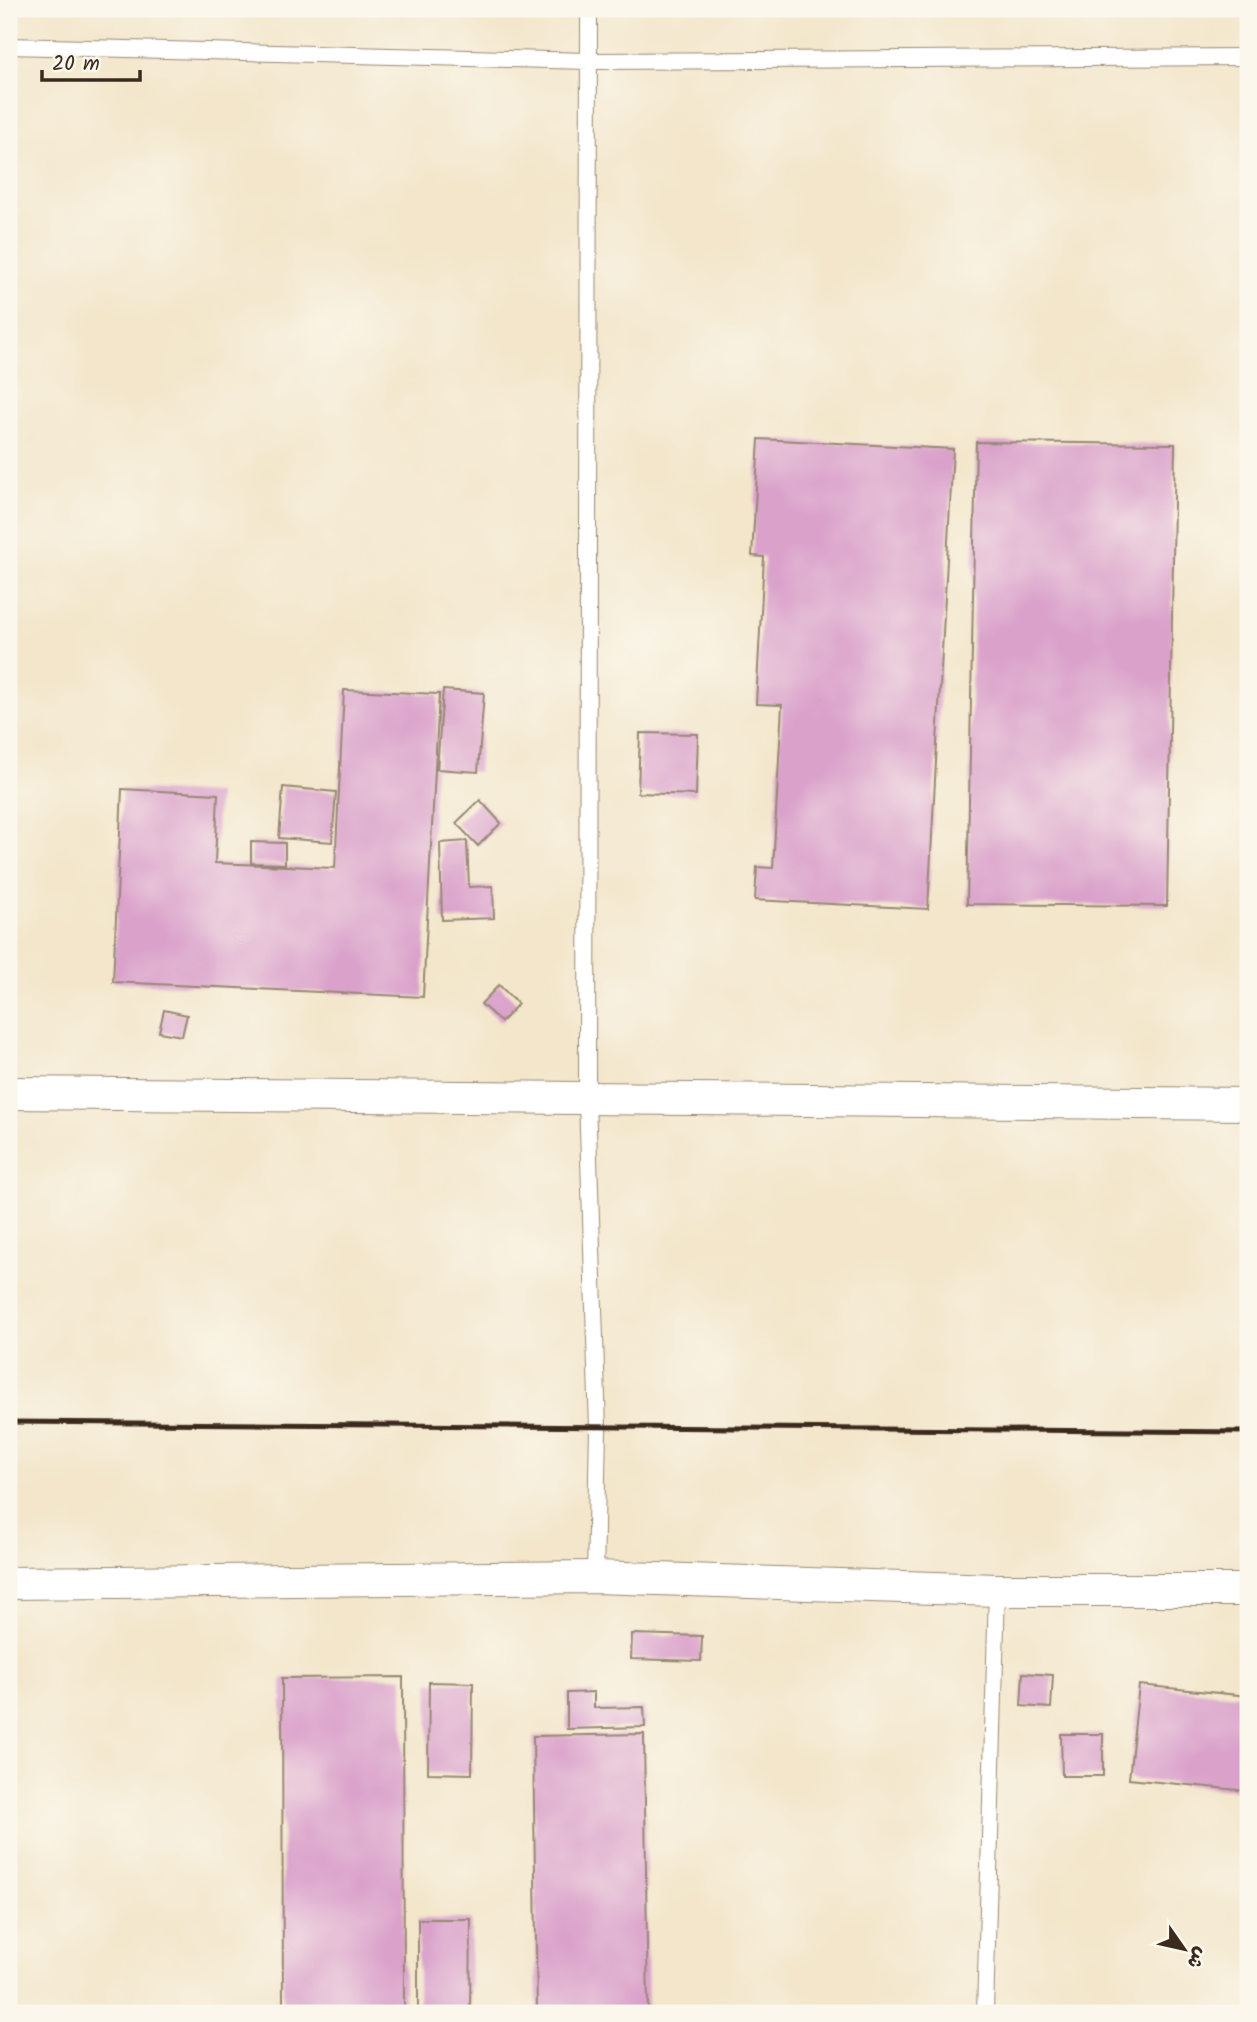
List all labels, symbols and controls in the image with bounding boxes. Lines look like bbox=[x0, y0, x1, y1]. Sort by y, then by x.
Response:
scale bar bbox=[42, 38, 140, 82]
text: 20 m bbox=[52, 48, 100, 81]
north arrow bbox=[1148, 1913, 1218, 1983]
text: ش bbox=[1178, 1940, 1215, 1975]

